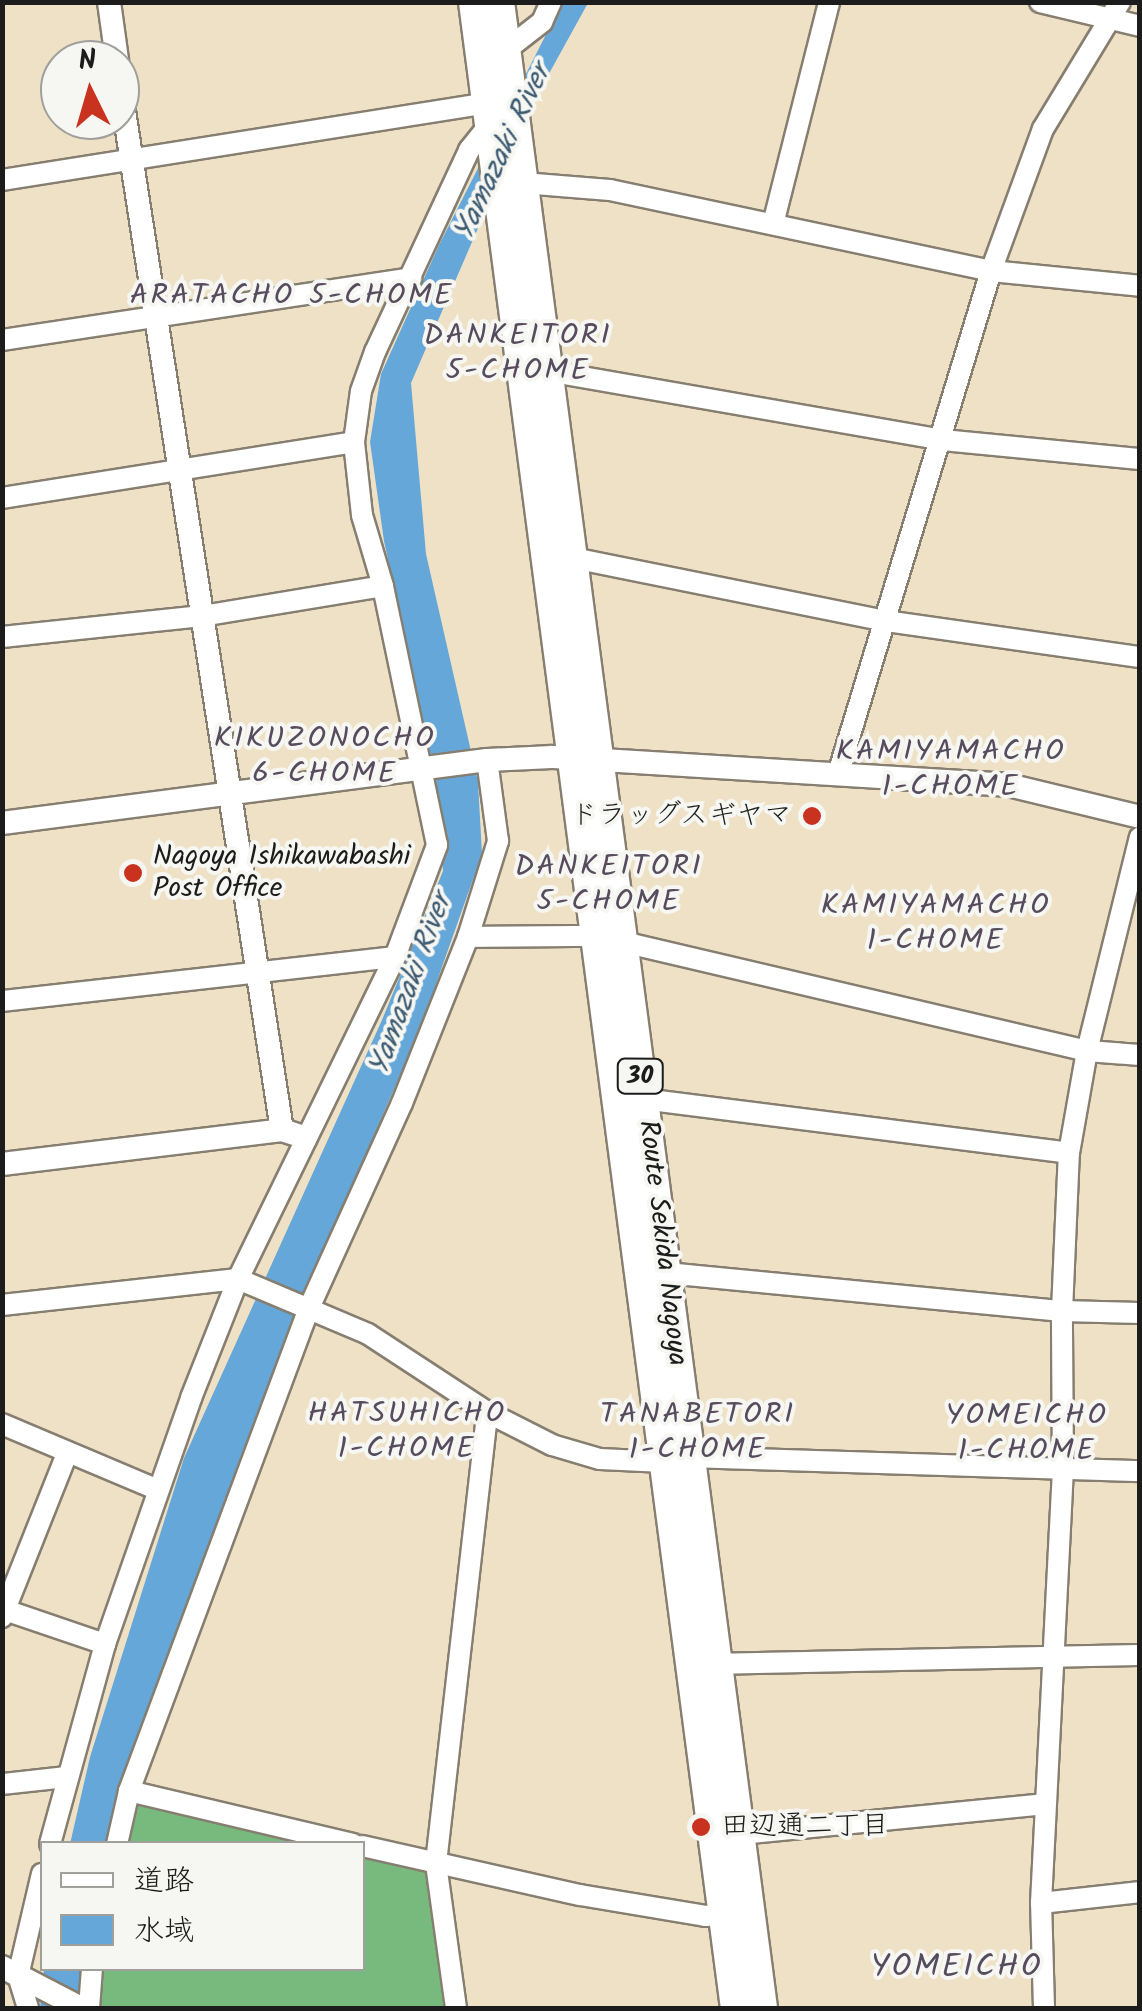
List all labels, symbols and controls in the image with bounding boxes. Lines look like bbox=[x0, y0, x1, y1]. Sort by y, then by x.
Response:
text: N bbox=[77, 38, 98, 85]
north arrow bbox=[40, 40, 140, 140]
water label: Yamazaki River bbox=[446, 59, 560, 247]
district label: ARATACHO 5-CHOME bbox=[130, 278, 454, 314]
district label: DANKEITORI 5-CHOME bbox=[424, 318, 612, 388]
district label: KIKUZONOCHO 6-CHOME bbox=[214, 721, 436, 792]
district label: KAMIYAMACHO 1-CHOME bbox=[836, 734, 1066, 804]
place label: ドラッグスギヤマ bbox=[568, 799, 792, 833]
marker: ドラッグスギヤマ bbox=[801, 805, 823, 827]
place label: Nagoya Ishikawabashi Post Office bbox=[153, 840, 411, 906]
district label: DANKEITORI 5-CHOME bbox=[515, 849, 703, 920]
marker: Nagoya Ishikawabashi Post Office bbox=[122, 862, 144, 884]
district label: KAMIYAMACHO 1-CHOME bbox=[821, 888, 1051, 958]
water label: Yamazaki River bbox=[362, 889, 460, 1081]
road number: 30 bbox=[615, 1056, 665, 1096]
street label: Route Sekida Nagoya bbox=[630, 1118, 694, 1368]
district label: HATSUHICHO 1-CHOME bbox=[307, 1396, 507, 1466]
district label: TANABETORI 1-CHOME bbox=[600, 1397, 796, 1468]
district label: YOMEICHO 1-CHOME bbox=[946, 1398, 1108, 1468]
place label: 田辺通二丁目 bbox=[721, 1810, 889, 1844]
marker: 田辺通二丁目 bbox=[690, 1816, 712, 1838]
legend bbox=[40, 1841, 365, 1971]
text: 道路 bbox=[134, 1858, 194, 1906]
text: 水域 bbox=[134, 1908, 194, 1956]
district label: YOMEICHO bbox=[871, 1949, 1043, 1987]

